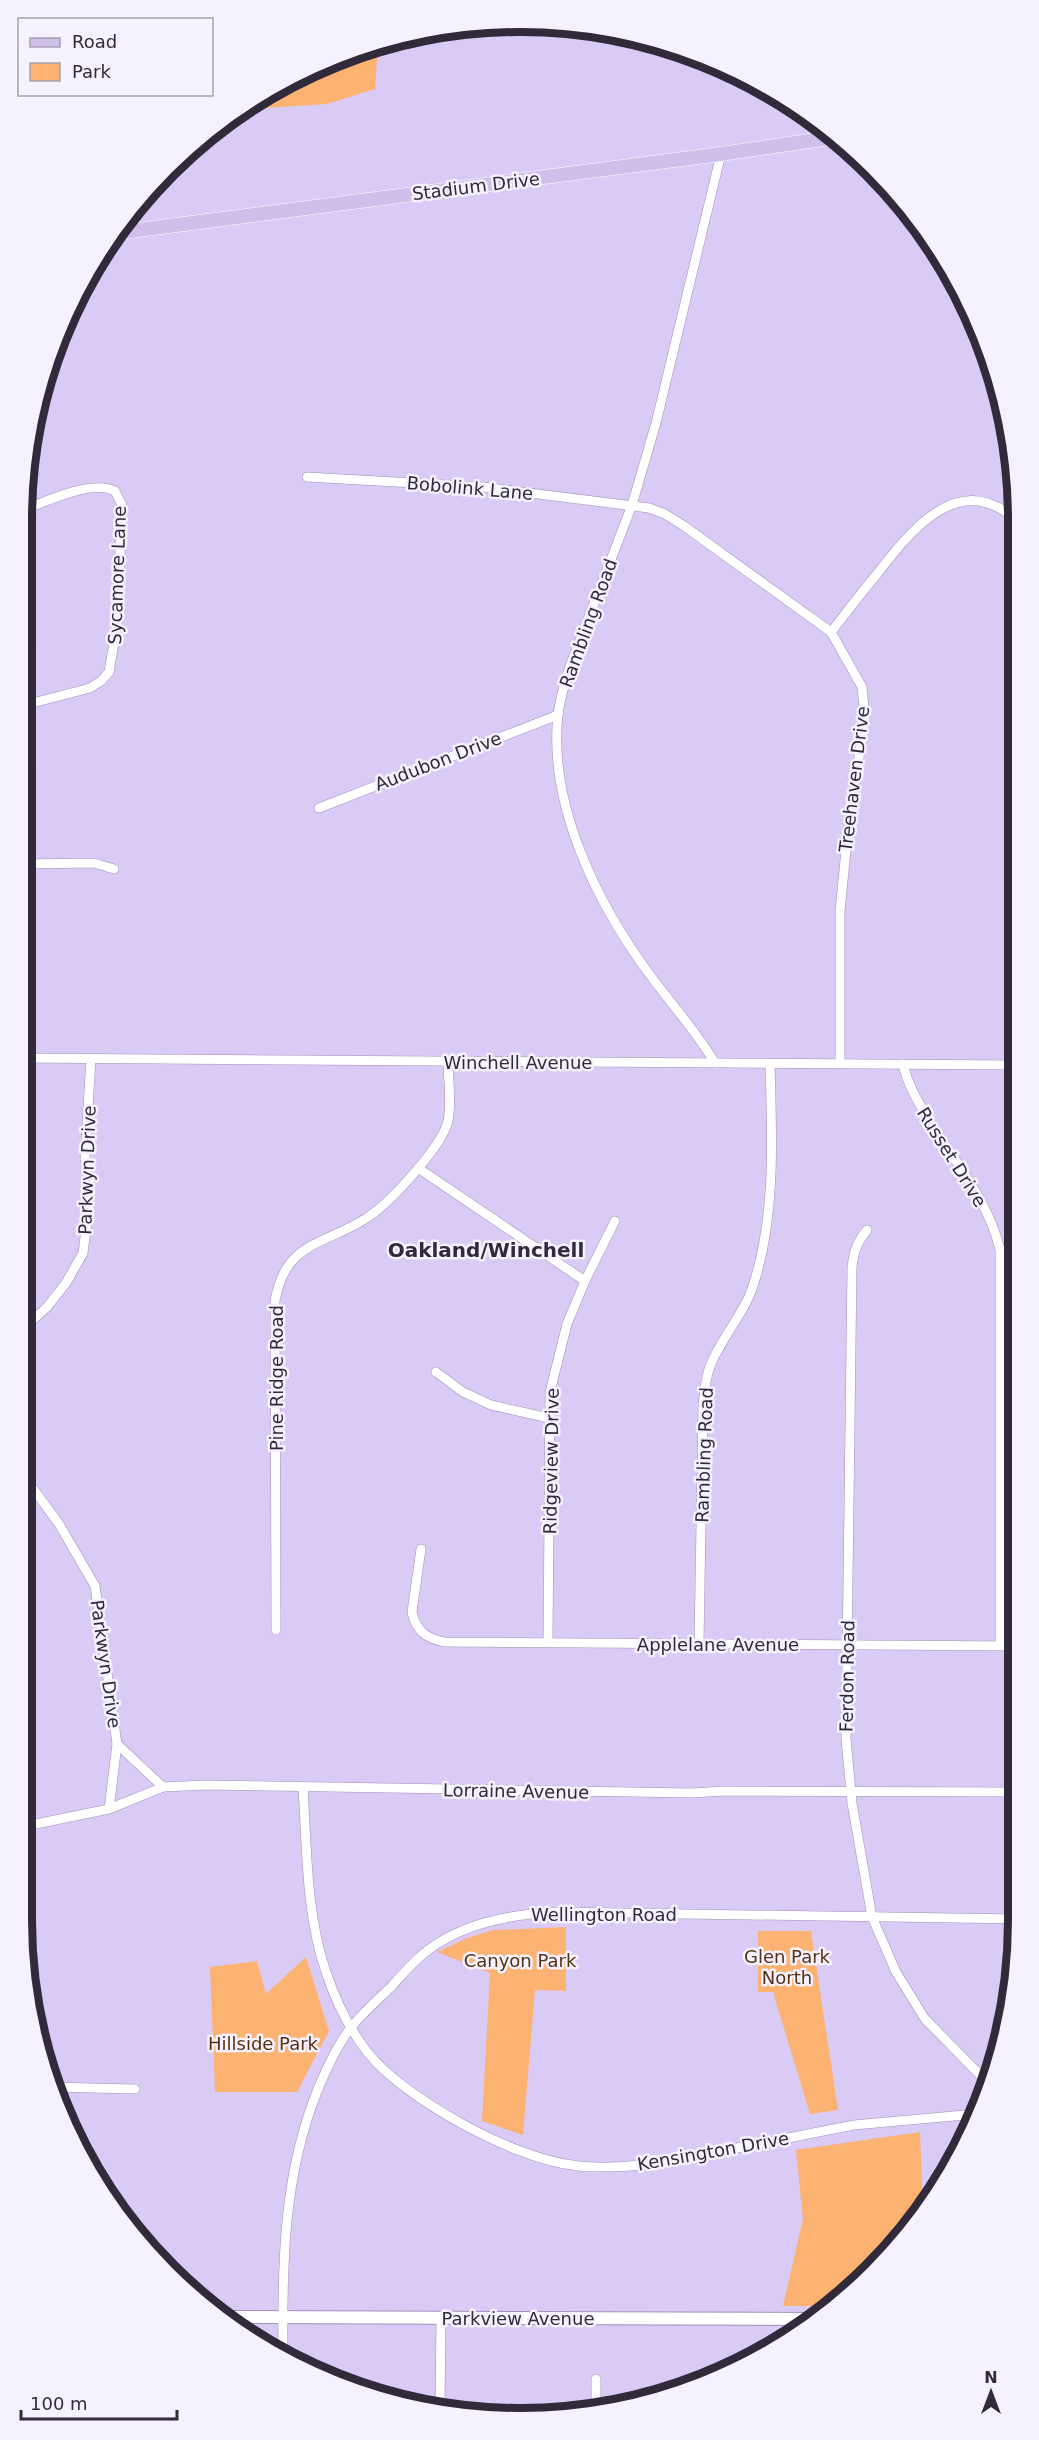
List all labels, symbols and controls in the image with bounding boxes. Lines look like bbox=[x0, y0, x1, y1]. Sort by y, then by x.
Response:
legend bbox=[18, 18, 213, 96]
text: Road bbox=[72, 31, 117, 52]
text: Park bbox=[72, 61, 111, 82]
street label: Stadium Drive bbox=[411, 168, 541, 204]
street label: Bobolink Lane bbox=[406, 472, 534, 504]
street label: Sycamore Lane bbox=[104, 505, 130, 645]
street label: Rambling Road bbox=[555, 556, 621, 690]
street label: Treehaven Drive bbox=[835, 705, 873, 854]
street label: Audubon Drive bbox=[372, 727, 504, 795]
street label: Winchell Avenue bbox=[444, 1052, 592, 1073]
street label: Russet Drive bbox=[913, 1103, 991, 1211]
street label: Parkwyn Drive bbox=[74, 1105, 100, 1235]
district label: Oakland/Winchell bbox=[388, 1238, 584, 1262]
street label: Pine Ridge Road bbox=[266, 1305, 287, 1451]
street label: Rambling Road bbox=[691, 1387, 717, 1523]
street label: Ridgeview Drive bbox=[539, 1388, 563, 1534]
street label: Parkwyn Drive bbox=[87, 1598, 125, 1730]
street label: Ferdon Road bbox=[836, 1620, 858, 1732]
street label: Applelane Avenue bbox=[637, 1634, 799, 1655]
street label: Lorraine Avenue bbox=[443, 1779, 589, 1803]
street label: Wellington Road bbox=[531, 1904, 677, 1925]
park label: Glen Park North bbox=[744, 1946, 831, 1988]
park label: Canyon Park bbox=[464, 1950, 577, 1971]
park label: Hillside Park bbox=[208, 2033, 319, 2054]
street label: Kensington Drive bbox=[635, 2127, 791, 2175]
street label: Parkview Avenue bbox=[442, 2308, 594, 2329]
north arrow bbox=[961, 2362, 1021, 2422]
text: N bbox=[984, 2368, 998, 2387]
scale bar bbox=[21, 2383, 177, 2421]
text: 100 m bbox=[30, 2393, 88, 2414]

